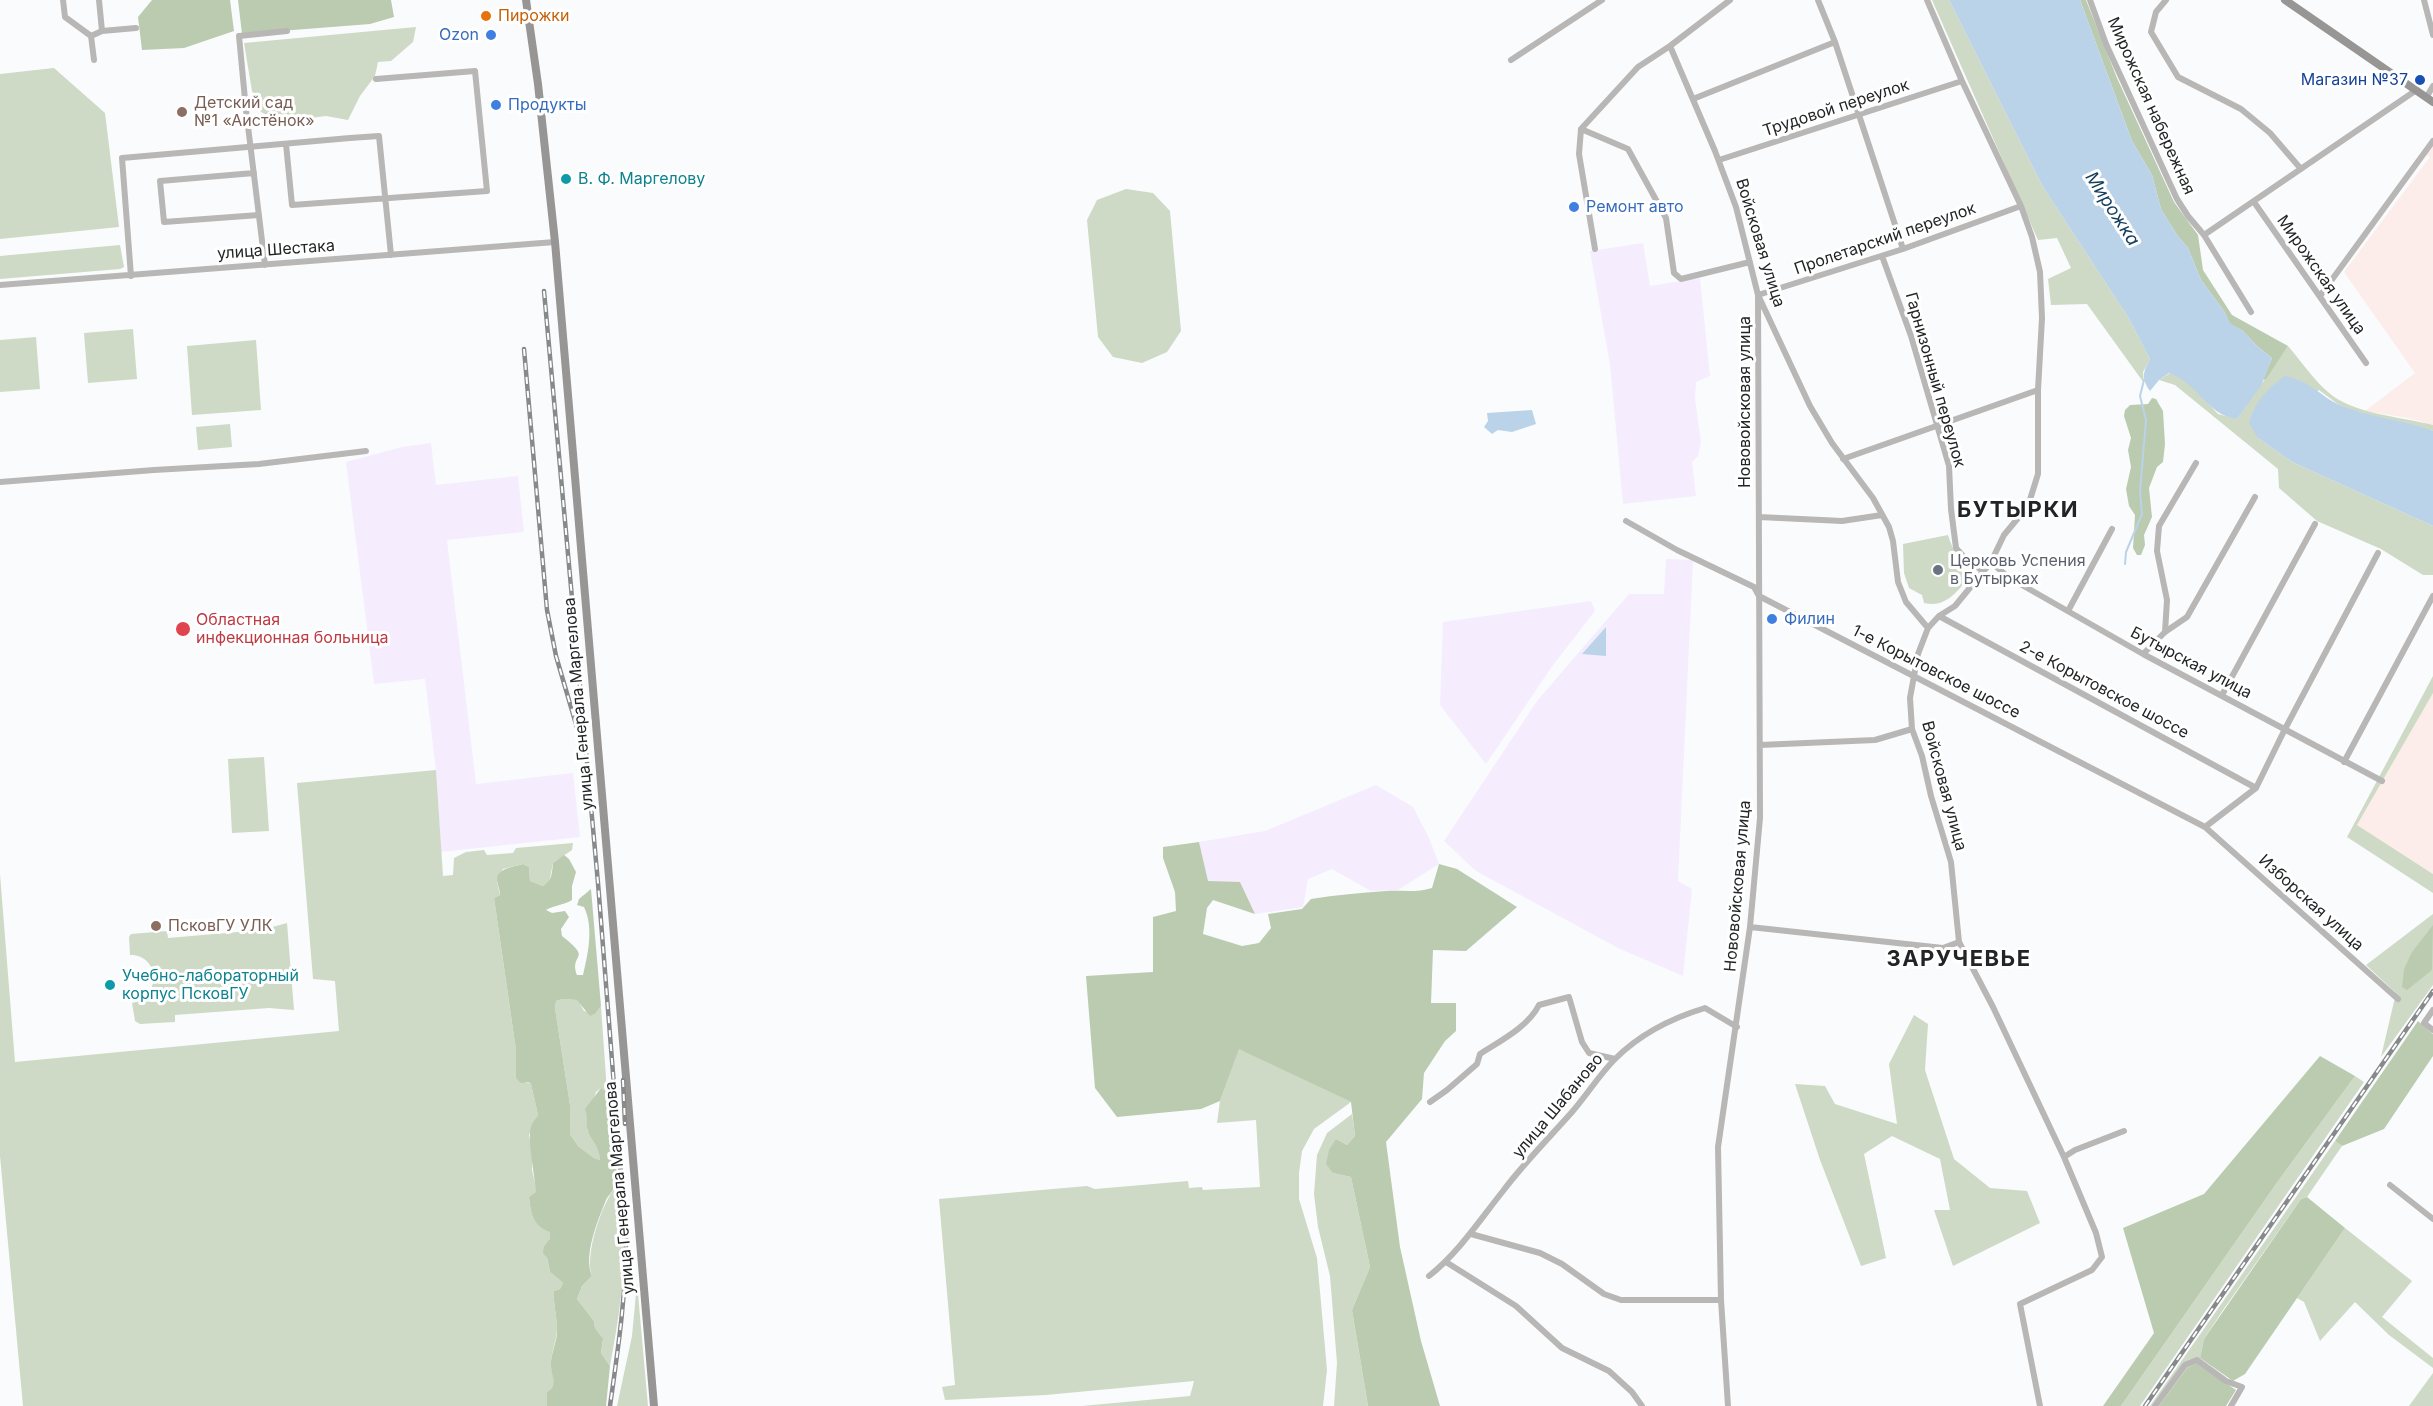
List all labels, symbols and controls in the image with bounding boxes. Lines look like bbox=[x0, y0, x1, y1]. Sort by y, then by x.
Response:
place label: Пирожки bbox=[498, 6, 569, 26]
marker: Пирожки bbox=[479, 9, 493, 23]
street label: Мирожская набережная bbox=[2103, 14, 2199, 198]
place label: Ozon bbox=[439, 25, 479, 45]
marker: Ozon bbox=[484, 28, 498, 42]
place label: Магазин №37 bbox=[2301, 70, 2408, 90]
marker: Магазин №37 bbox=[2413, 73, 2427, 87]
street label: Трудовой переулок bbox=[1760, 75, 1912, 141]
place label: Детский сад №1 «Аистёнок» bbox=[194, 93, 314, 131]
place label: Продукты bbox=[508, 95, 586, 115]
marker: Продукты bbox=[489, 98, 503, 112]
marker: Детский сад №1 «Аистёнок» bbox=[175, 105, 189, 119]
water label: Мирожка bbox=[2080, 168, 2144, 250]
place label: В. Ф. Маргелову bbox=[578, 169, 705, 189]
marker: В. Ф. Маргелову bbox=[559, 172, 573, 186]
street label: Войсковая улица bbox=[1731, 176, 1789, 310]
place label: Ремонт авто bbox=[1586, 197, 1684, 217]
street label: Пролетарский переулок bbox=[1792, 199, 1978, 279]
marker: Ремонт авто bbox=[1567, 200, 1581, 214]
street label: Мирожская улица bbox=[2273, 212, 2369, 338]
street label: улица Шестака bbox=[217, 236, 335, 264]
street label: Гарнизонный переулок bbox=[1901, 290, 1969, 470]
street label: Нововойсковая улица bbox=[1735, 316, 1755, 488]
district label: БУТЫРКИ bbox=[1957, 497, 2079, 523]
place label: Церковь Успения в Бутырках bbox=[1950, 551, 2086, 589]
marker: Церковь Успения в Бутырках bbox=[1931, 563, 1945, 577]
street label: улица Генерала Маргелова bbox=[560, 597, 598, 811]
place label: Филин bbox=[1784, 609, 1835, 629]
place label: Областная инфекционная больница bbox=[196, 610, 389, 648]
marker: Филин bbox=[1765, 612, 1779, 626]
marker: Областная инфекционная больница bbox=[174, 620, 192, 638]
street label: 1-е Корытовское шоссе bbox=[1849, 621, 2023, 723]
street label: Бутырская улица bbox=[2127, 623, 2255, 703]
street label: 2-е Корытовское шоссе bbox=[2016, 637, 2192, 743]
street label: Войсковая улица bbox=[1917, 719, 1971, 853]
street label: Нововойсковая улица bbox=[1721, 799, 1755, 973]
street label: Изборская улица bbox=[2255, 851, 2367, 955]
place label: ПсковГУ УЛК bbox=[168, 916, 273, 936]
marker: ПсковГУ УЛК bbox=[149, 919, 163, 933]
district label: ЗАРУЧЕВЬЕ bbox=[1886, 946, 2032, 972]
place label: Учебно-лабораторный корпус ПсковГУ bbox=[122, 966, 299, 1004]
marker: Учебно-лабораторный корпус ПсковГУ bbox=[103, 978, 117, 992]
street label: улица Шабаново bbox=[1509, 1050, 1607, 1162]
street label: улица Генерала Маргелова bbox=[601, 1081, 639, 1295]

